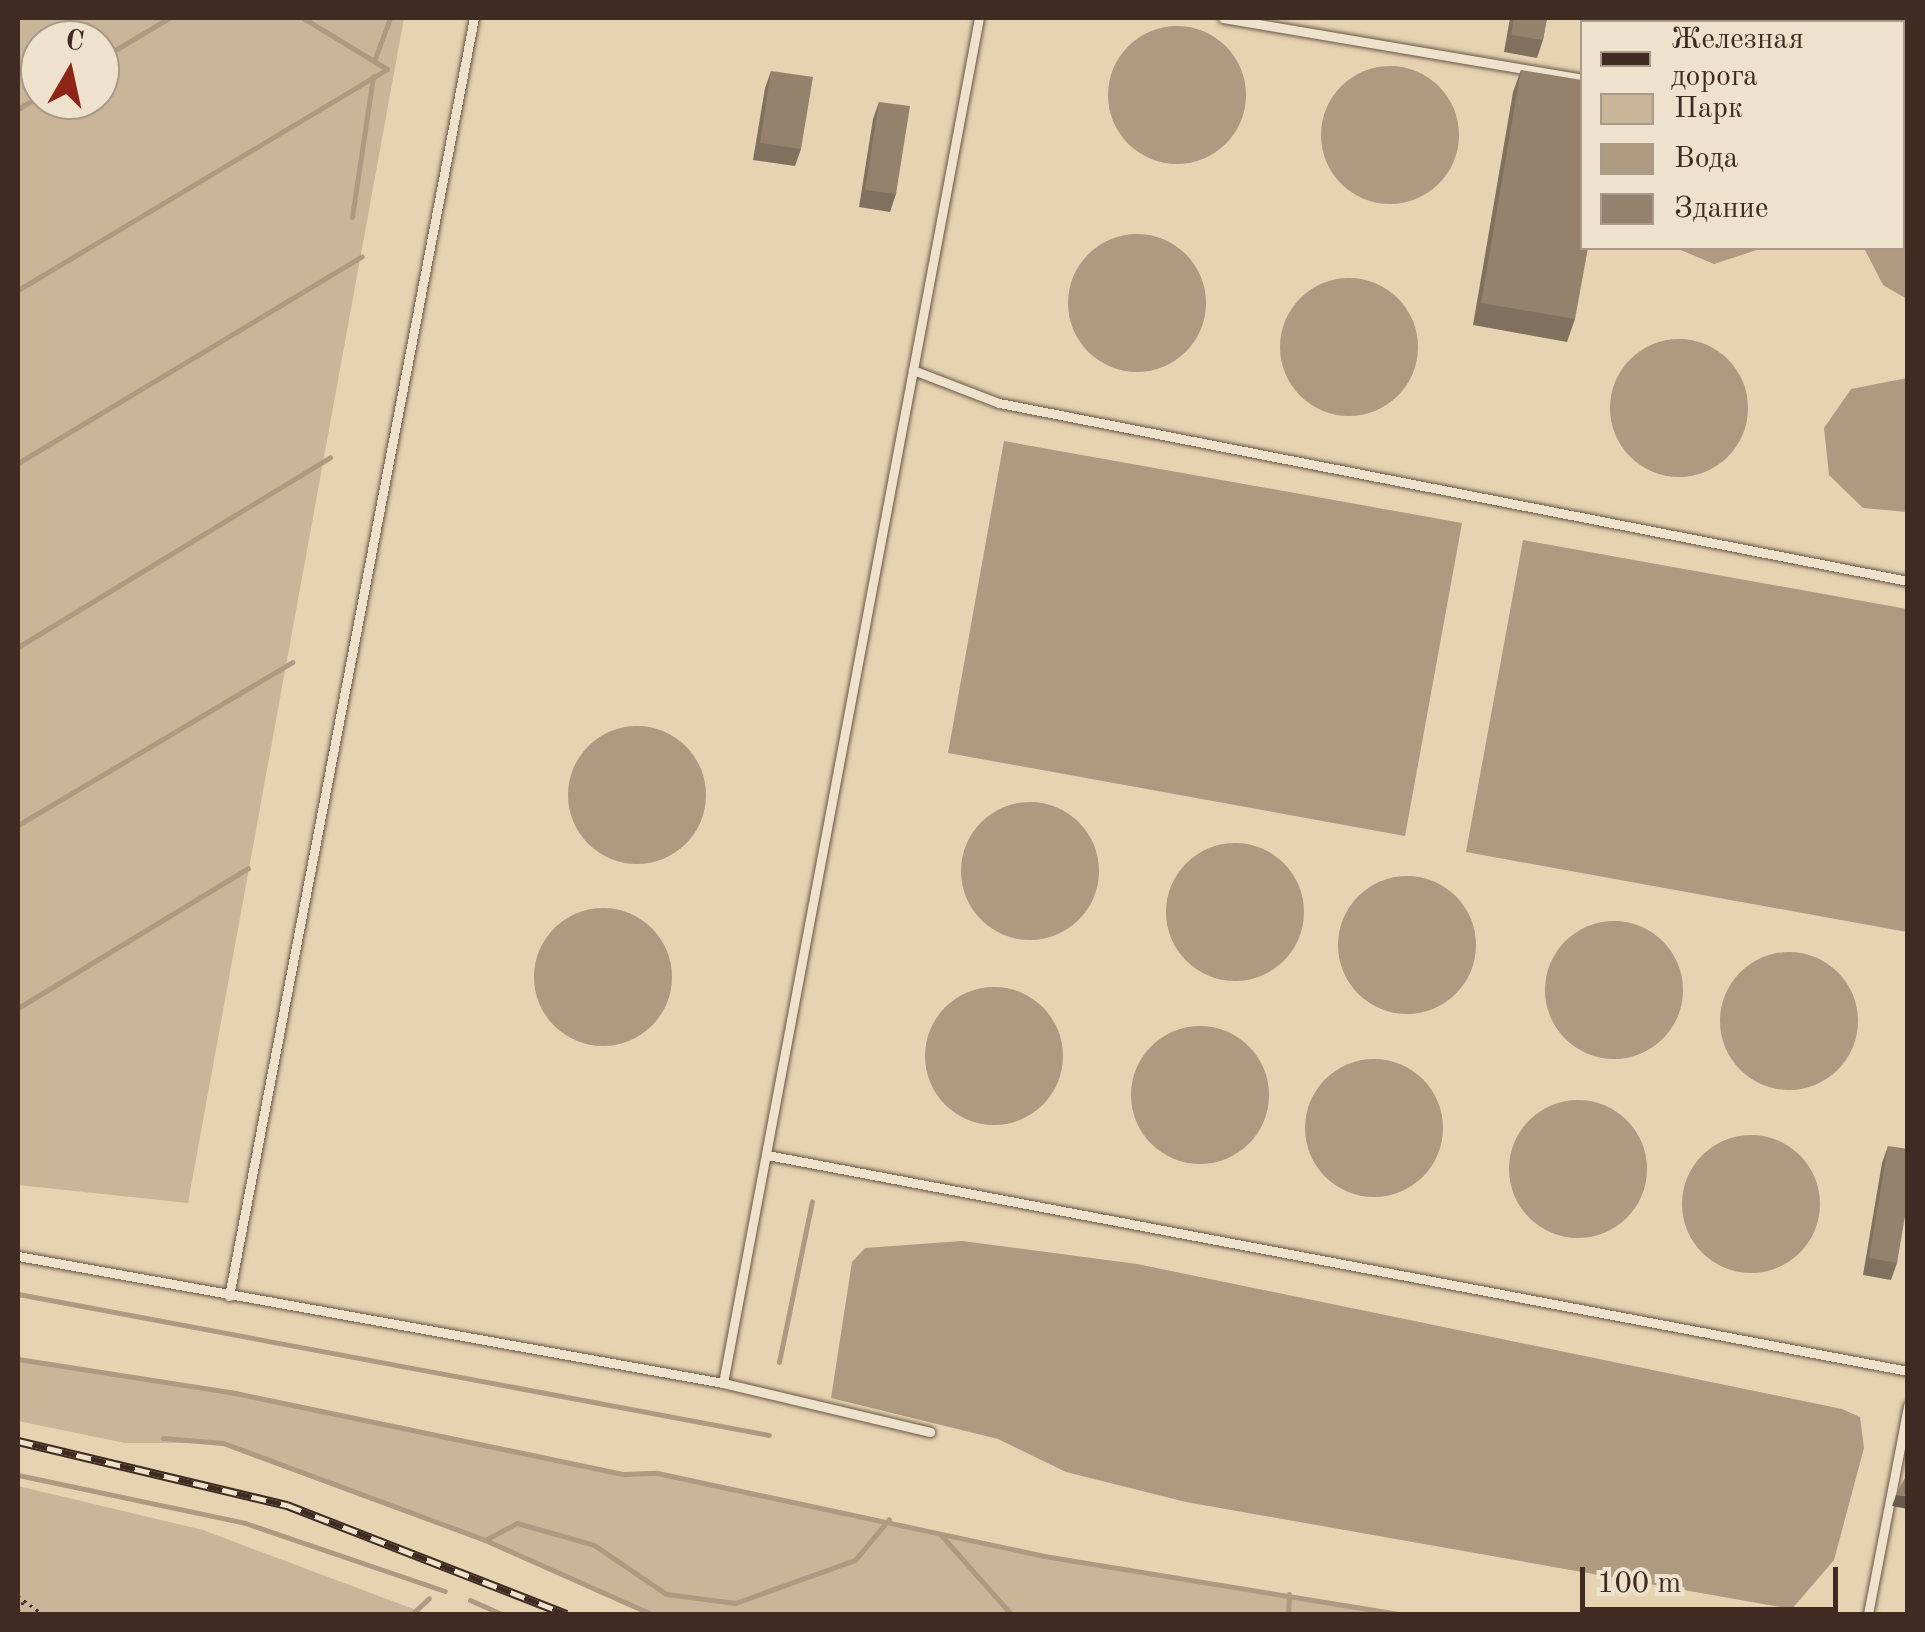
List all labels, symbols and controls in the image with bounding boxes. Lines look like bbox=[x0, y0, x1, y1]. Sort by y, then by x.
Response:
north arrow bbox=[20, 20, 120, 120]
legend bbox=[1580, 20, 1905, 250]
text: Железная дорога bbox=[1671, 25, 1804, 92]
text: С bbox=[63, 27, 86, 58]
text: Парк bbox=[1674, 94, 1743, 124]
text: Вода bbox=[1674, 144, 1738, 174]
text: Здание bbox=[1674, 194, 1769, 224]
scale bar bbox=[1585, 1547, 1842, 1609]
text: 100 m bbox=[1597, 1569, 1681, 1599]

